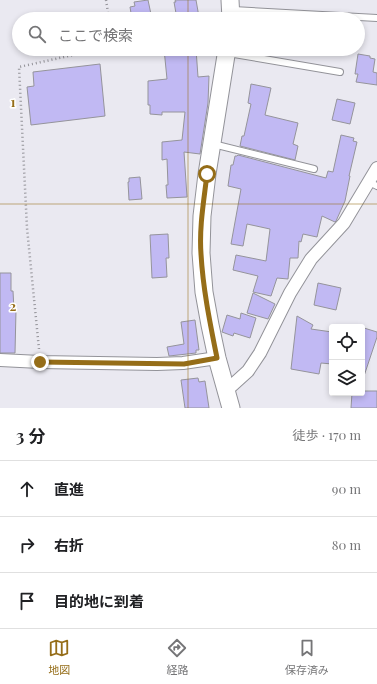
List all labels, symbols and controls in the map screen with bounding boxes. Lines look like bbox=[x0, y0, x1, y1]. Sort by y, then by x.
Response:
search box bbox=[12, 12, 365, 56]
icon: search bbox=[26, 23, 48, 45]
text: ここで検索 bbox=[58, 25, 133, 45]
text: 1 bbox=[11, 93, 16, 110]
route start bbox=[198, 165, 216, 183]
text: 2 bbox=[10, 297, 17, 314]
map controls bbox=[329, 324, 365, 396]
button: locate bbox=[329, 324, 365, 360]
route end bbox=[31, 353, 49, 371]
button: layers bbox=[329, 360, 365, 396]
text: 3 分 bbox=[16, 424, 45, 446]
text: 徒歩 · 170 m bbox=[292, 426, 361, 443]
icon: ahead bbox=[16, 478, 38, 500]
text: 直進 bbox=[54, 479, 84, 499]
text: 90 m bbox=[332, 480, 361, 497]
icon: right bbox=[16, 534, 38, 556]
text: 右折 bbox=[54, 535, 84, 555]
text: 80 m bbox=[332, 536, 361, 553]
icon: arrive bbox=[16, 590, 38, 612]
text: 目的地に到着 bbox=[54, 591, 144, 611]
tab: 地図 bbox=[48, 637, 70, 677]
tab: 経路 bbox=[166, 637, 188, 677]
tab: 保存済み bbox=[285, 637, 329, 677]

